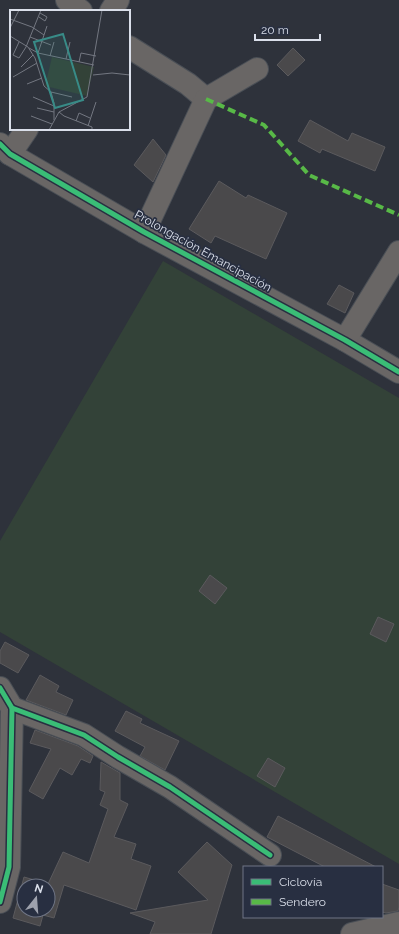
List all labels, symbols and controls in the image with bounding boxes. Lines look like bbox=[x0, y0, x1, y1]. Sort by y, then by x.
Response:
inset map bbox=[10, 10, 130, 130]
scale bar bbox=[255, 16, 320, 42]
text: 20 m bbox=[261, 23, 289, 37]
street label: Prolongación Emancipación bbox=[132, 207, 274, 295]
legend bbox=[243, 866, 383, 918]
text: Ciclovía bbox=[279, 875, 322, 889]
north arrow bbox=[16, 878, 56, 918]
text: N bbox=[33, 881, 45, 896]
text: Sendero bbox=[279, 895, 326, 909]

